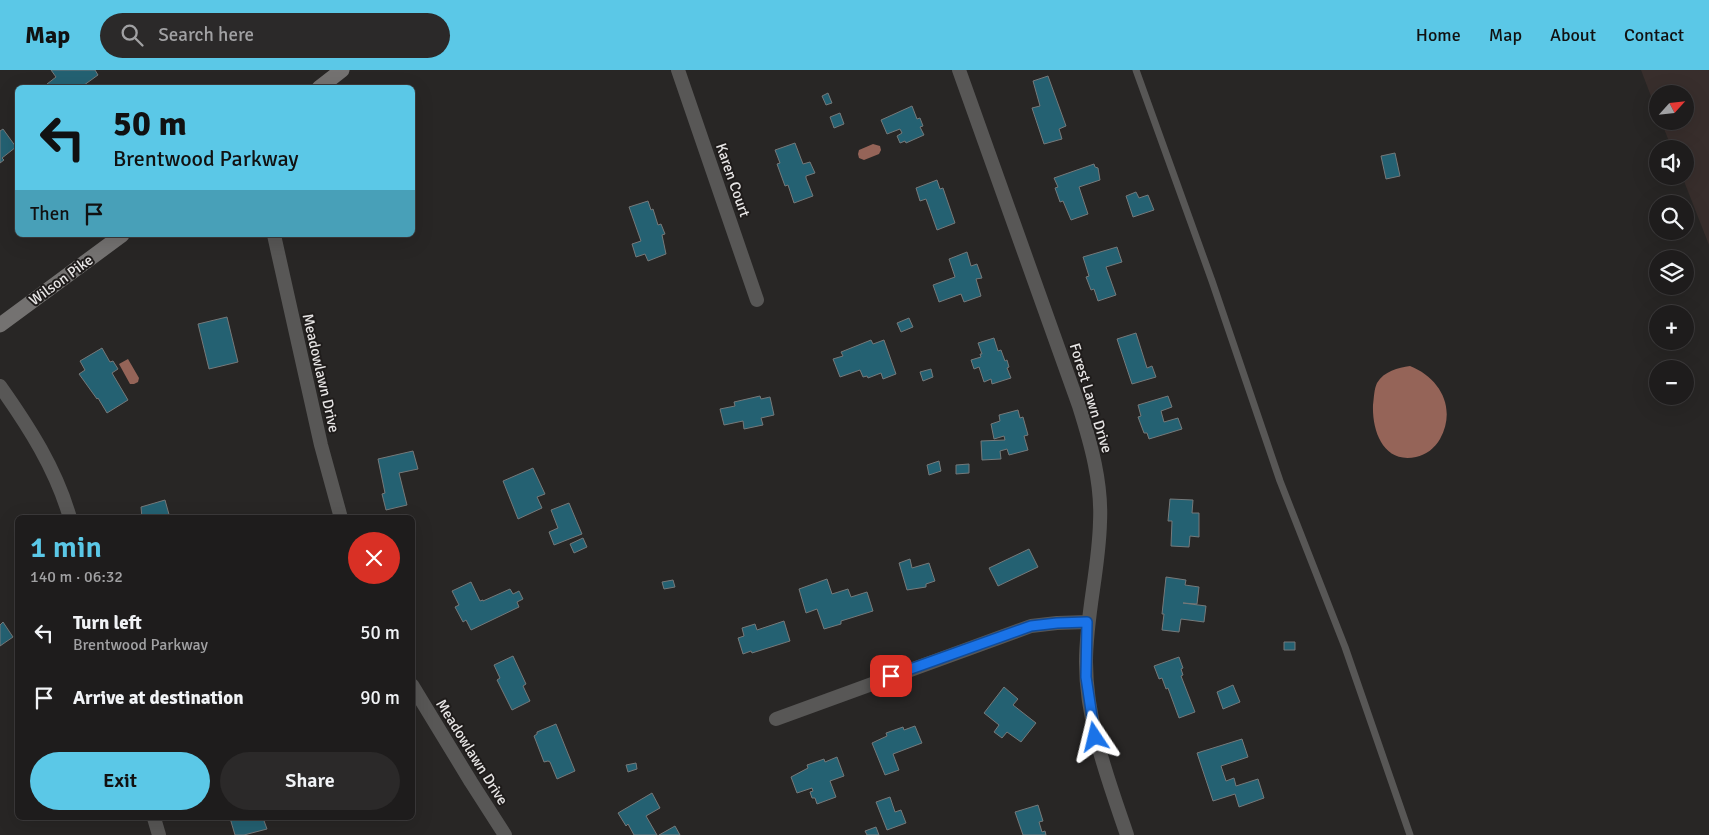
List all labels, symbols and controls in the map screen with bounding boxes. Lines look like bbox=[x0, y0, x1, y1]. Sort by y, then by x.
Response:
search box bbox=[100, 13, 450, 58]
text: Map bbox=[25, 20, 70, 50]
icon: search bbox=[118, 21, 146, 49]
text: Search here bbox=[158, 23, 254, 47]
text: Home bbox=[1416, 24, 1461, 46]
text: Map bbox=[1489, 24, 1522, 46]
text: About bbox=[1550, 24, 1596, 46]
text: Contact bbox=[1624, 24, 1684, 46]
north arrow bbox=[1649, 85, 1694, 130]
map controls bbox=[1649, 85, 1694, 405]
text: 50 m bbox=[113, 102, 187, 145]
icon: left bbox=[30, 105, 95, 170]
button: sound bbox=[1649, 140, 1694, 185]
street label: Karen Court bbox=[712, 141, 754, 219]
text: Brentwood Parkway bbox=[113, 145, 299, 172]
button: search bbox=[1649, 195, 1694, 240]
icon: arrive bbox=[80, 200, 108, 228]
text: Then bbox=[30, 202, 70, 226]
button: layers bbox=[1649, 250, 1694, 295]
street label: Wilson Pike bbox=[26, 251, 96, 309]
button: + bbox=[1649, 305, 1694, 350]
street label: Meadowlawn Drive bbox=[299, 312, 343, 434]
street label: Forest Lawn Drive bbox=[1066, 341, 1116, 455]
button: − bbox=[1649, 360, 1694, 405]
text: 1 min bbox=[30, 529, 102, 566]
button: close bbox=[348, 532, 400, 584]
text: 140 m · 06:32 bbox=[30, 567, 123, 587]
text: Turn left bbox=[73, 611, 142, 635]
icon: left bbox=[30, 619, 58, 647]
text: 50 m bbox=[360, 621, 400, 645]
text: Brentwood Parkway bbox=[73, 635, 208, 655]
pin bbox=[870, 655, 912, 697]
icon: arrive bbox=[877, 662, 905, 690]
icon: arrive bbox=[30, 684, 58, 712]
text: Arrive at destination bbox=[73, 686, 244, 710]
text: 90 m bbox=[360, 686, 400, 710]
street label: Meadowlawn Drive bbox=[432, 696, 512, 808]
position arrow bbox=[1068, 710, 1120, 762]
button: Exit bbox=[30, 752, 210, 810]
button: Share bbox=[220, 752, 400, 810]

